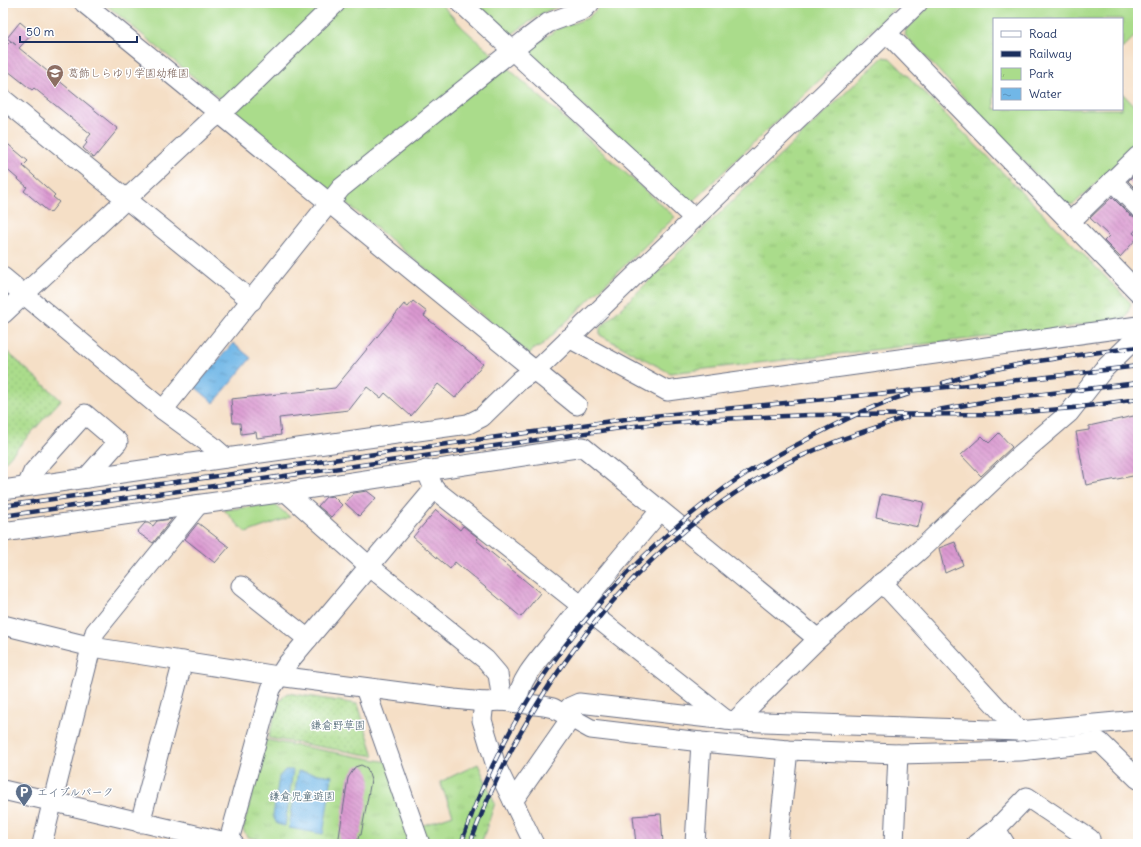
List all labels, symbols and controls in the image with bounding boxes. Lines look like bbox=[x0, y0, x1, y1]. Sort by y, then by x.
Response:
scale bar bbox=[20, 18, 137, 44]
legend bbox=[993, 18, 1123, 110]
text: 50 m bbox=[26, 24, 55, 39]
text: Road bbox=[1029, 26, 1057, 41]
text: Railway bbox=[1029, 46, 1072, 61]
school or university icon: 葛飾しらゆり学園幼稚園 bbox=[45, 63, 65, 88]
place label: 葛飾しらゆり学園幼稚園 bbox=[68, 66, 189, 80]
text: Park bbox=[1029, 66, 1054, 81]
text: Water bbox=[1029, 86, 1062, 101]
park label: 鎌倉野草園 bbox=[311, 718, 366, 732]
parking icon: エイブルパーク bbox=[14, 782, 34, 807]
place label: エイブルパーク bbox=[37, 785, 114, 799]
park label: 鎌倉児童遊園 bbox=[269, 789, 335, 803]

